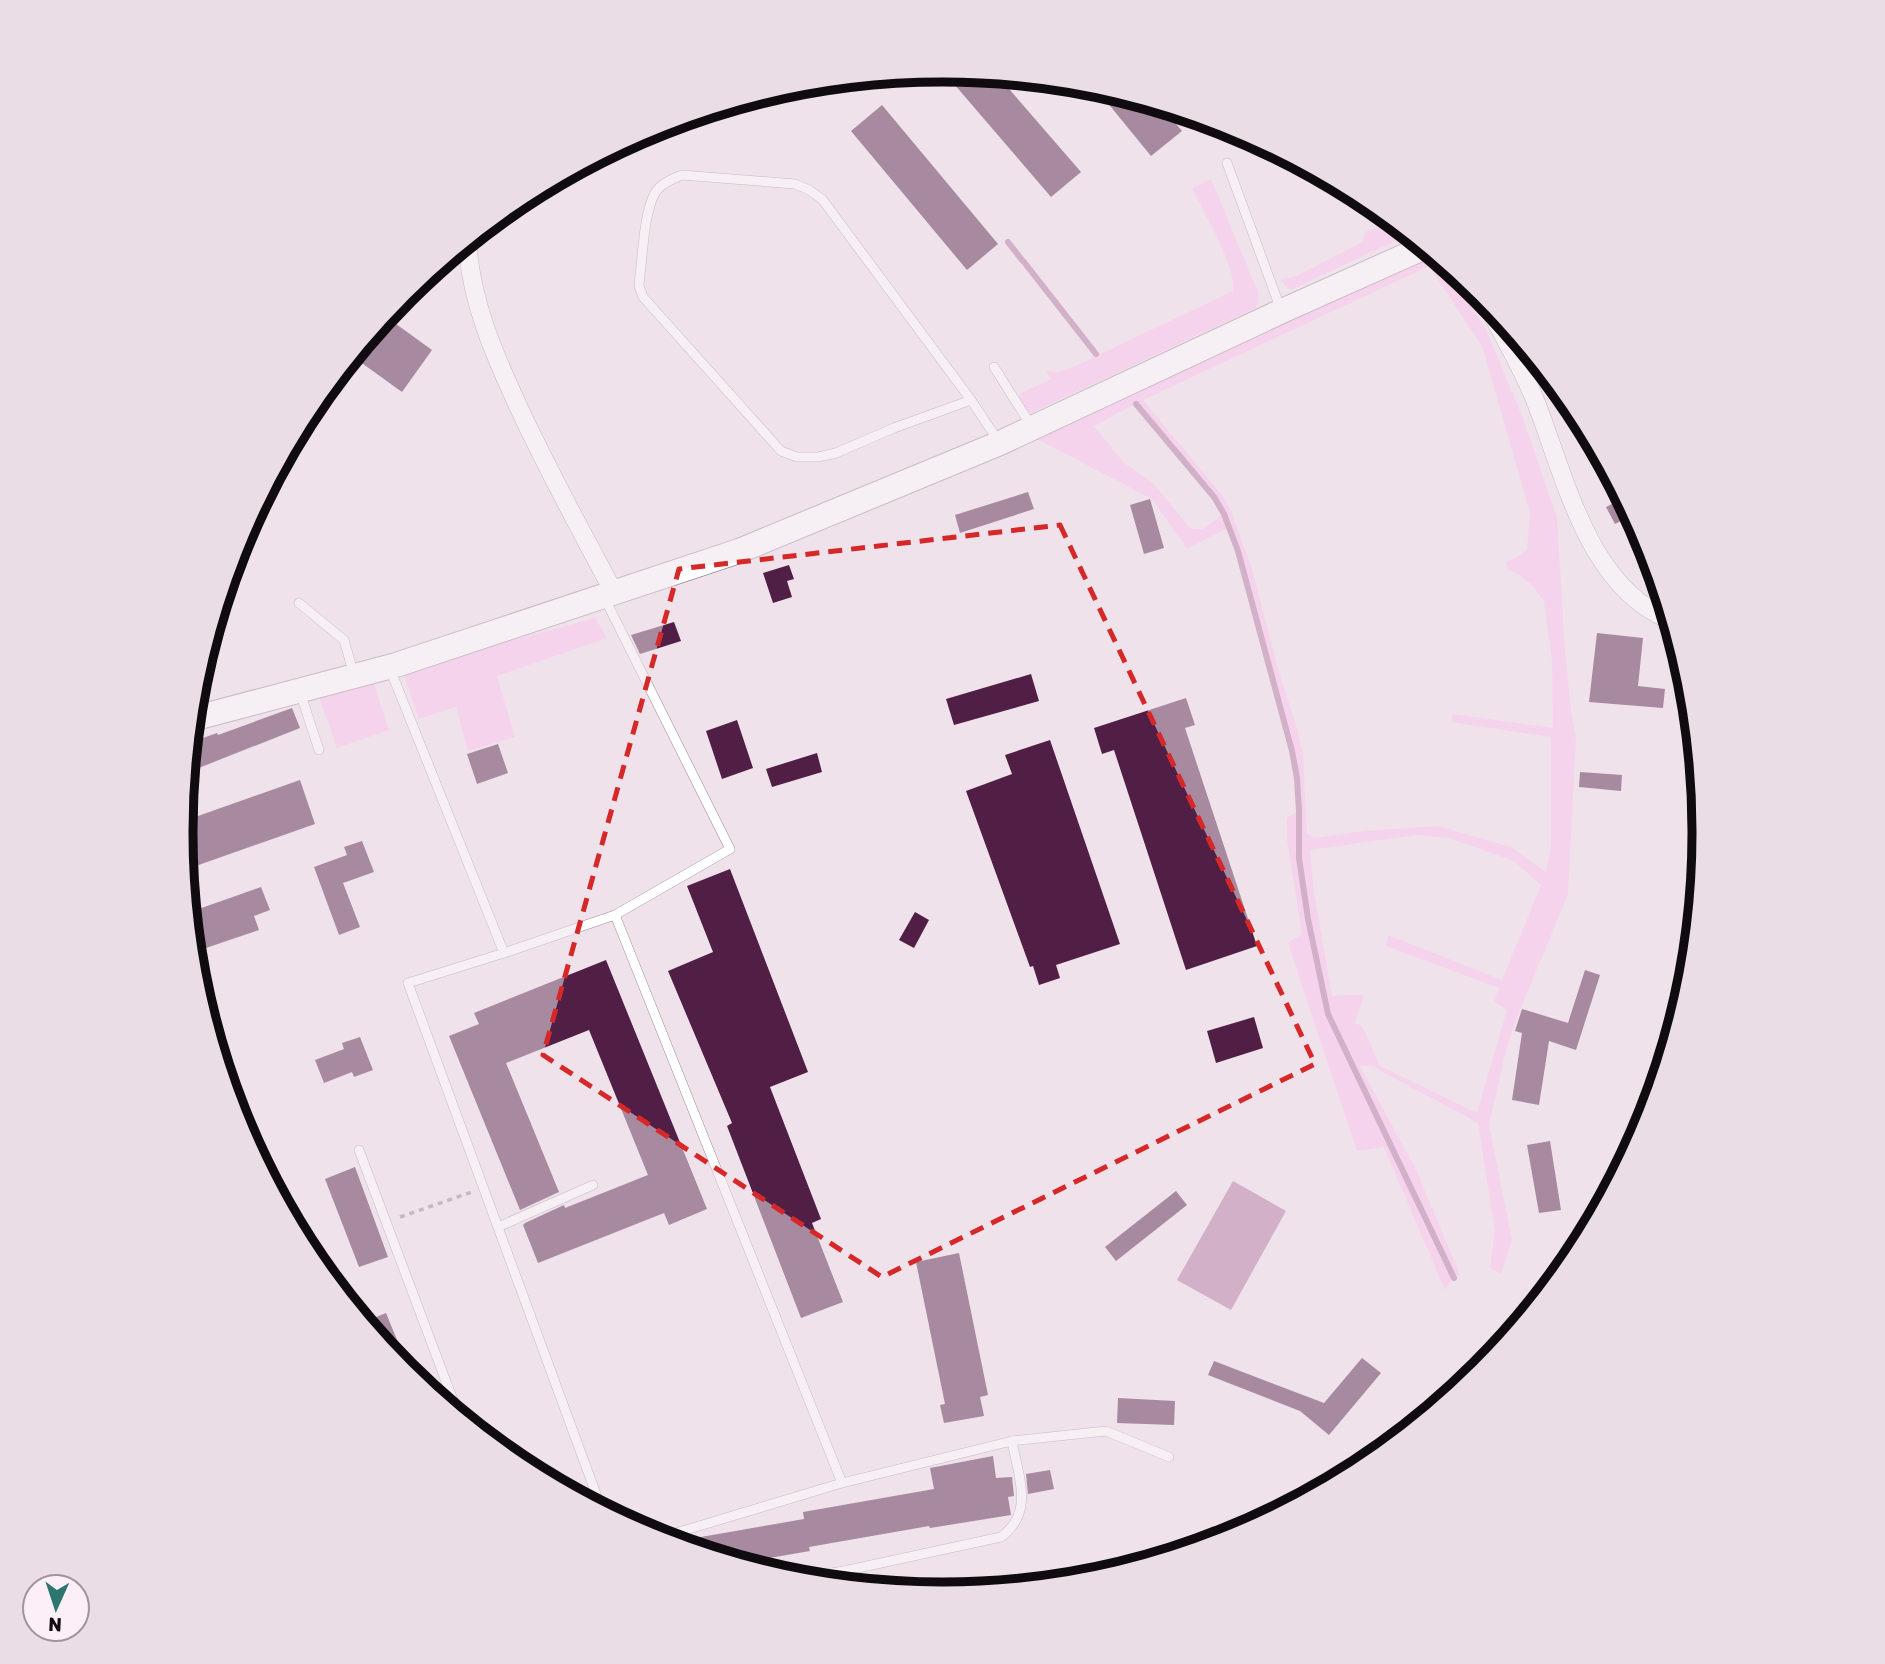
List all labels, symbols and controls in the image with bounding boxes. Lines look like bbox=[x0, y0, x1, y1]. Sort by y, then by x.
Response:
north arrow bbox=[21, 1573, 91, 1643]
text: N bbox=[48, 1613, 63, 1636]

